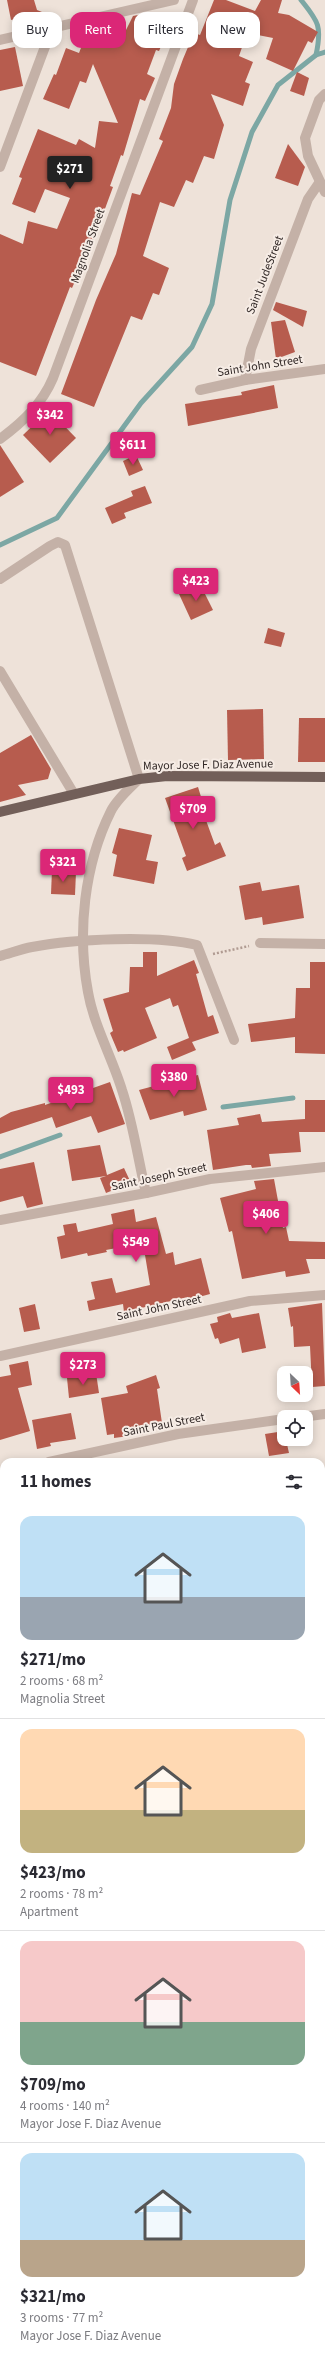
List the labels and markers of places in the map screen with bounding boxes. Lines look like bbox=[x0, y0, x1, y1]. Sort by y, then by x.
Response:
pin: $271 bbox=[46, 156, 94, 190]
pin: $342 bbox=[26, 402, 74, 436]
pin: $611 bbox=[109, 432, 157, 466]
pin: $423 bbox=[172, 568, 220, 602]
pin: $709 bbox=[169, 796, 217, 830]
pin: $321 bbox=[39, 849, 87, 883]
pin: $380 bbox=[150, 1064, 198, 1098]
pin: $493 bbox=[47, 1077, 95, 1111]
pin: $406 bbox=[242, 1201, 290, 1235]
pin: $549 bbox=[112, 1229, 160, 1263]
pin: $273 bbox=[59, 1352, 107, 1386]

